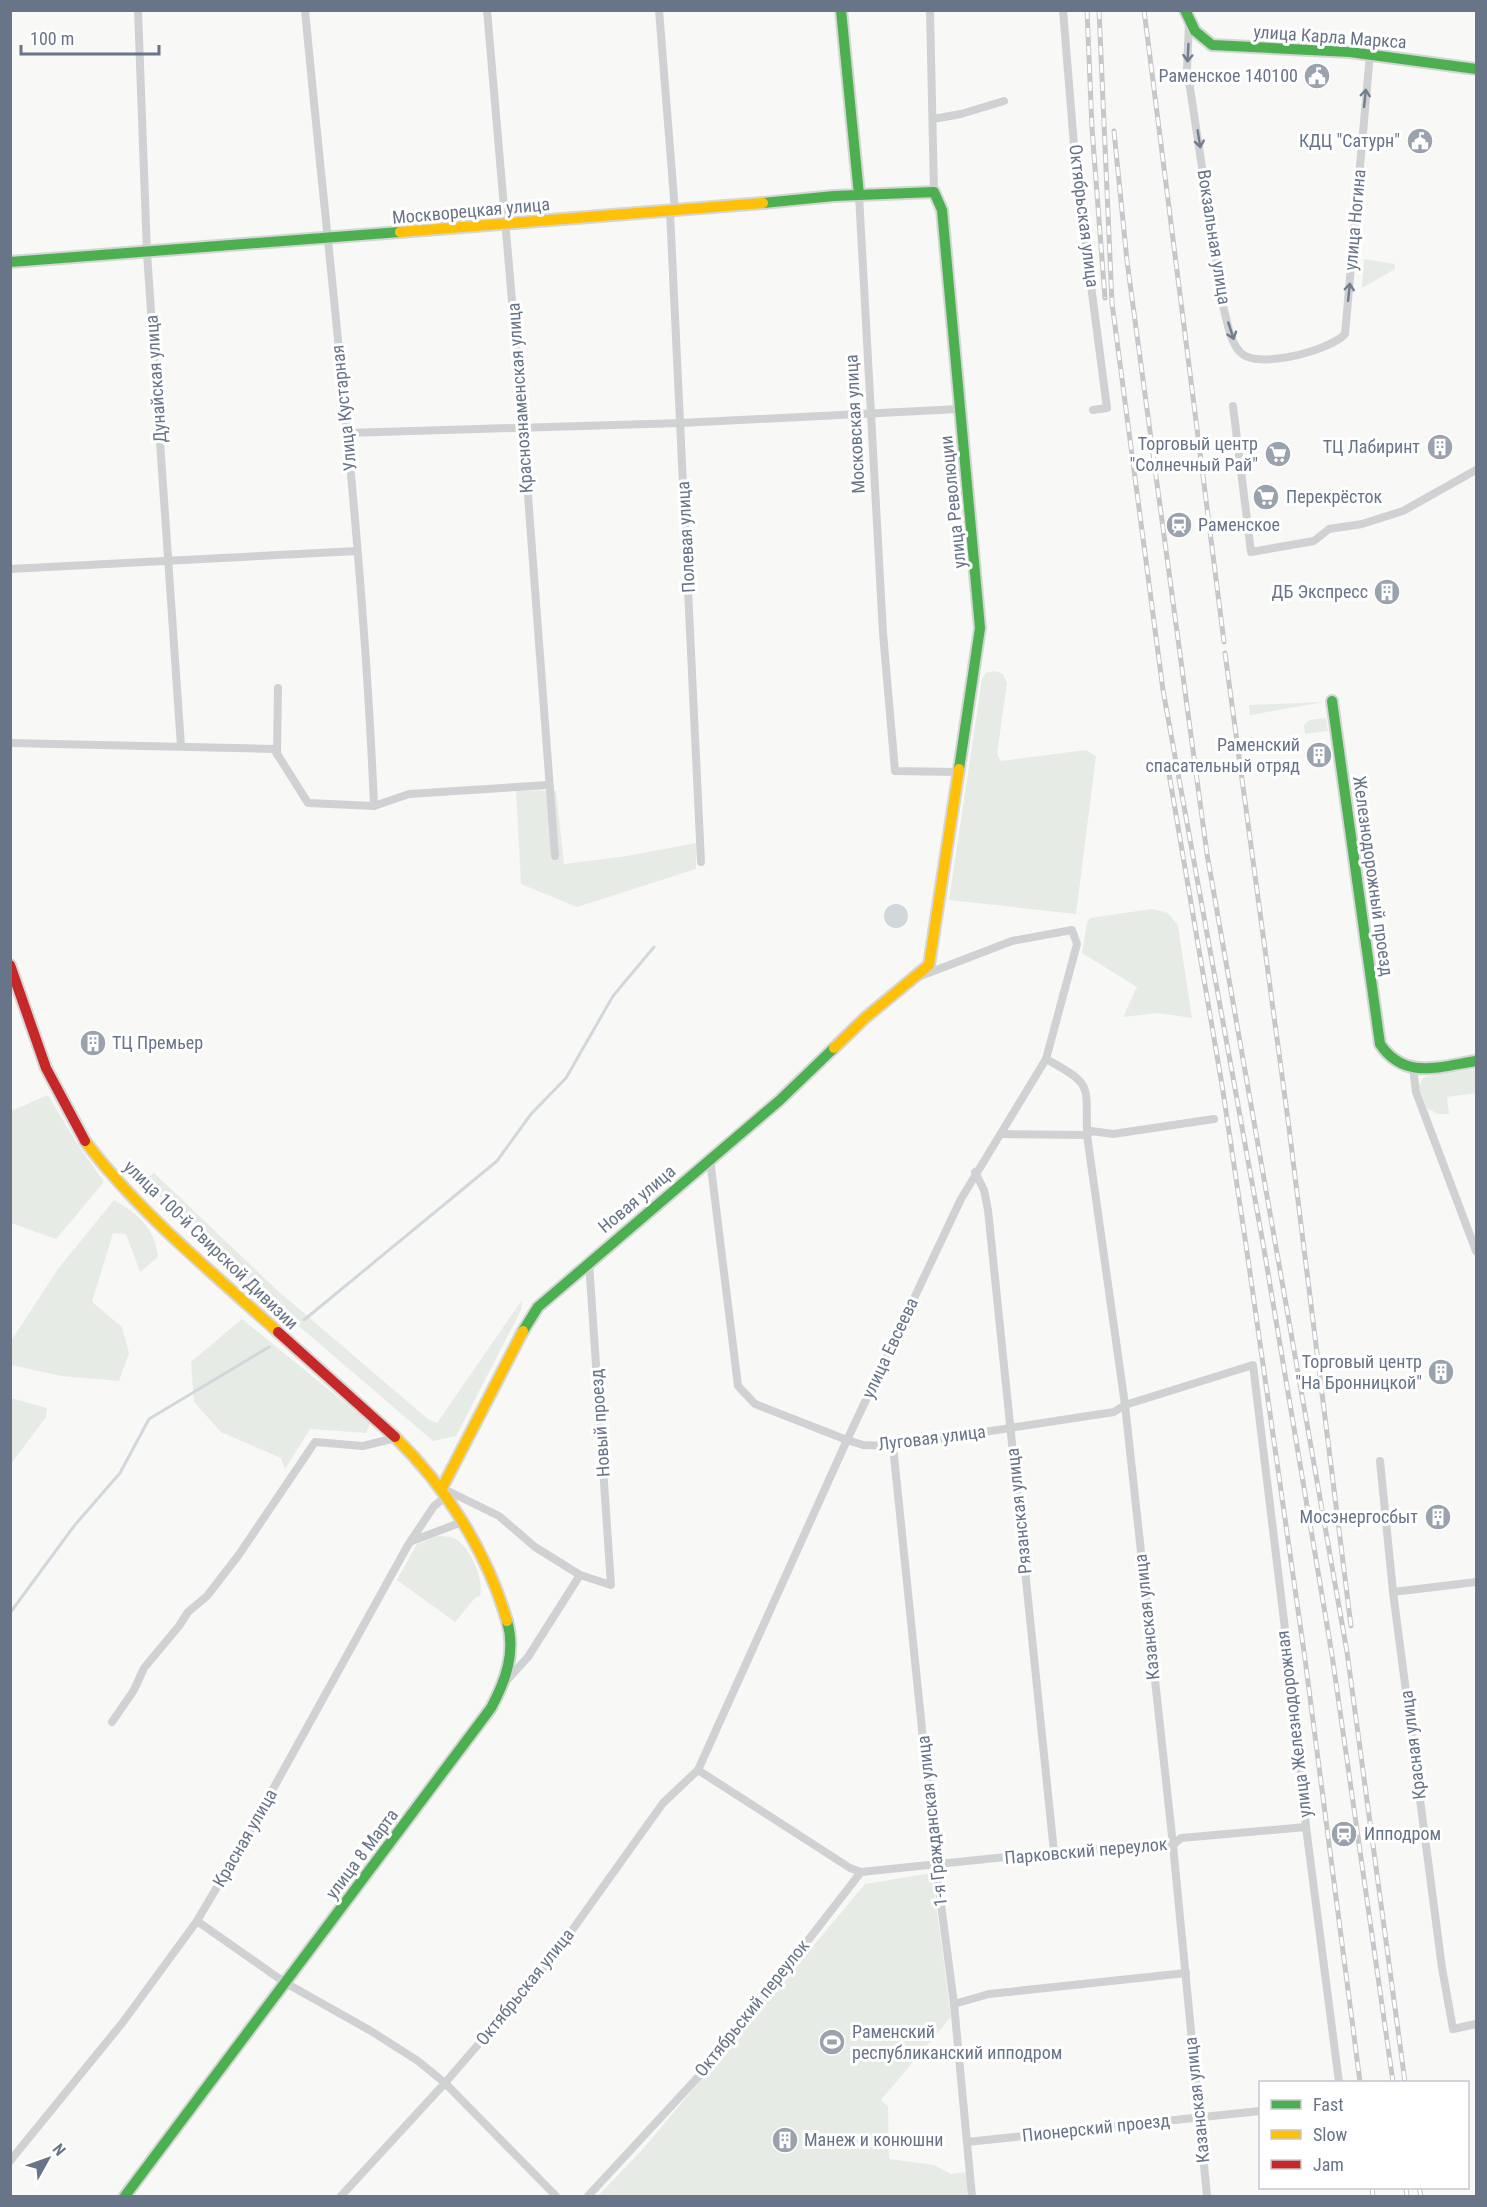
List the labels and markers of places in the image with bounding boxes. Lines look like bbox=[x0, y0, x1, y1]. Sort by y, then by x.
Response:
public building icon: Раменское 140100 bbox=[1302, 61, 1332, 91]
place label: Раменское 140100 bbox=[1159, 65, 1298, 86]
public building icon: КДЦ "Сатурн" bbox=[1405, 126, 1435, 156]
place label: КДЦ "Сатурн" bbox=[1299, 130, 1400, 151]
building icon: ТЦ Лабиринт bbox=[1425, 432, 1455, 462]
place label: Торговый центр "Солнечный Рай" bbox=[1130, 433, 1258, 475]
place label: ТЦ Лабиринт bbox=[1323, 436, 1420, 457]
supermarket icon: Торговый центр "Солнечный Рай" bbox=[1263, 439, 1293, 469]
supermarket icon: Перекрёсток bbox=[1251, 482, 1281, 512]
place label: Перекрёсток bbox=[1286, 486, 1383, 507]
station icon: Раменское bbox=[1164, 510, 1194, 540]
place label: Раменское bbox=[1198, 514, 1280, 535]
building icon: ДБ Экспресс bbox=[1372, 577, 1402, 607]
place label: ДБ Экспресс bbox=[1272, 581, 1368, 602]
place label: Раменский спасательный отряд bbox=[1146, 734, 1300, 776]
building icon: Раменский спасательный отряд bbox=[1304, 740, 1334, 770]
building icon: ТЦ Премьер bbox=[78, 1028, 108, 1058]
place label: ТЦ Премьер bbox=[112, 1032, 203, 1053]
place label: Торговый центр "На Бронницкой" bbox=[1295, 1351, 1422, 1393]
building icon: Торговый центр "На Бронницкой" bbox=[1426, 1357, 1456, 1387]
building icon: Мосэнергосбыт bbox=[1423, 1502, 1453, 1532]
place label: Мосэнергосбыт bbox=[1300, 1506, 1418, 1527]
station icon: Ипподром bbox=[1329, 1819, 1359, 1849]
place label: Ипподром bbox=[1364, 1823, 1441, 1844]
place label: Раменский республиканский ипподром bbox=[852, 2021, 1062, 2063]
sports icon: Раменский республиканский ипподром bbox=[817, 2027, 847, 2057]
building icon: Манеж и конюшни bbox=[770, 2125, 800, 2155]
place label: Манеж и конюшни bbox=[804, 2129, 944, 2150]

